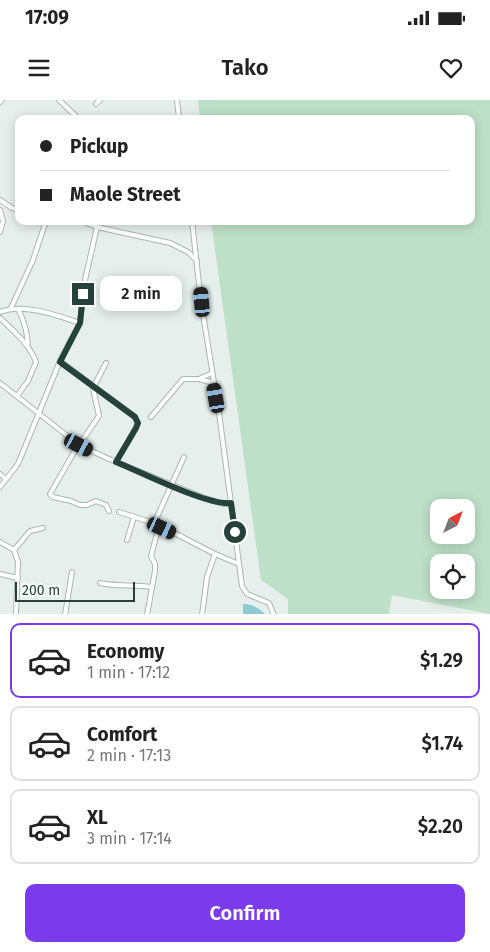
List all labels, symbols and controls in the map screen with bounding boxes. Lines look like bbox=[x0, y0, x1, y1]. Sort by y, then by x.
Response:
text: 17:09 bbox=[25, 6, 69, 29]
icon: menu bbox=[25, 54, 53, 82]
text: Tako bbox=[221, 54, 269, 81]
icon: heart bbox=[437, 54, 465, 82]
text: Pickup bbox=[70, 135, 128, 158]
text: Maole Street bbox=[70, 183, 181, 206]
callout: 2 min bbox=[100, 276, 183, 312]
route end bbox=[72, 283, 94, 305]
text: 2 min bbox=[121, 284, 161, 303]
car bbox=[193, 286, 210, 318]
car bbox=[206, 382, 225, 414]
car bbox=[62, 432, 95, 458]
north arrow bbox=[430, 499, 475, 544]
map controls bbox=[430, 499, 475, 599]
car bbox=[145, 515, 178, 541]
route start bbox=[224, 521, 246, 543]
button: locate bbox=[430, 554, 475, 599]
scale bar bbox=[15, 580, 135, 603]
text: 200 m bbox=[22, 582, 60, 599]
icon: car bbox=[27, 638, 72, 683]
text: Economy bbox=[87, 640, 164, 663]
text: $1.29 bbox=[420, 649, 463, 672]
text: 1 min · 17:12 bbox=[87, 663, 170, 682]
icon: car bbox=[27, 721, 72, 766]
text: Comfort bbox=[87, 723, 157, 746]
text: $1.74 bbox=[421, 732, 463, 755]
text: 2 min · 17:13 bbox=[87, 746, 171, 765]
icon: car bbox=[27, 804, 72, 849]
text: XL bbox=[87, 806, 108, 829]
text: $2.20 bbox=[418, 815, 463, 838]
text: 3 min · 17:14 bbox=[87, 829, 172, 848]
button: Confirm bbox=[25, 884, 465, 942]

